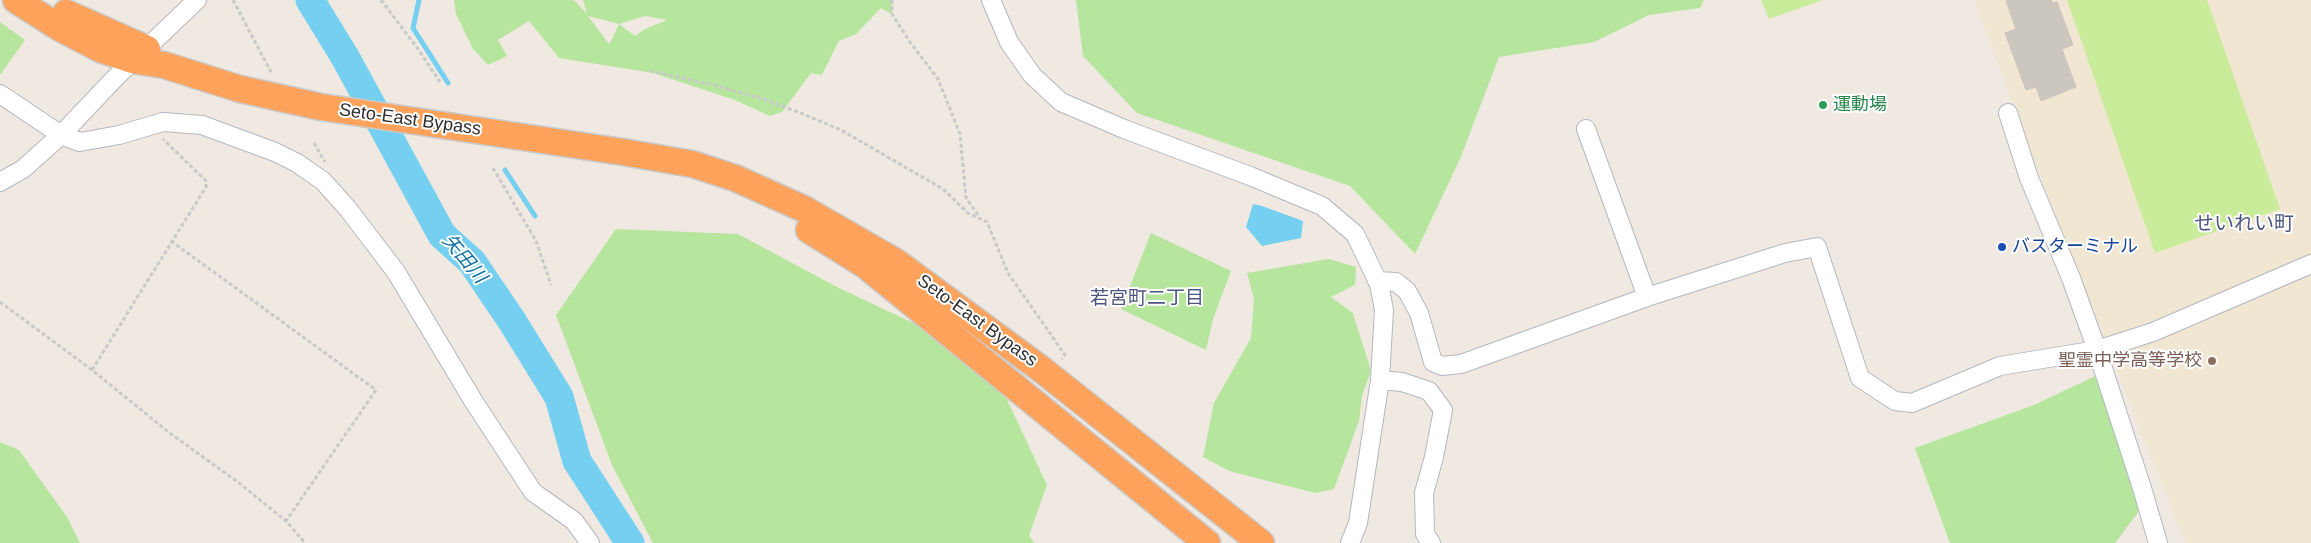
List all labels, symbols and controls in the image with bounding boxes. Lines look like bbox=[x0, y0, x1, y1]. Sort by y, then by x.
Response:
place label: 運動場 bbox=[1833, 94, 1887, 116]
street label: Seto-East Bypass bbox=[338, 99, 482, 141]
marker: 運動場 bbox=[1817, 99, 1829, 111]
district label: せいれい町 bbox=[2194, 212, 2294, 236]
water label: 矢田川 bbox=[437, 230, 491, 288]
place label: バスターミナル bbox=[2012, 236, 2138, 258]
marker: バスターミナル bbox=[1996, 241, 2008, 253]
street label: Seto-East Bypass bbox=[913, 270, 1041, 372]
district label: 若宮町二丁目 bbox=[1090, 288, 1204, 310]
place label: 聖霊中学高等学校 bbox=[2058, 350, 2202, 372]
marker: 聖霊中学高等学校 bbox=[2206, 355, 2218, 367]

